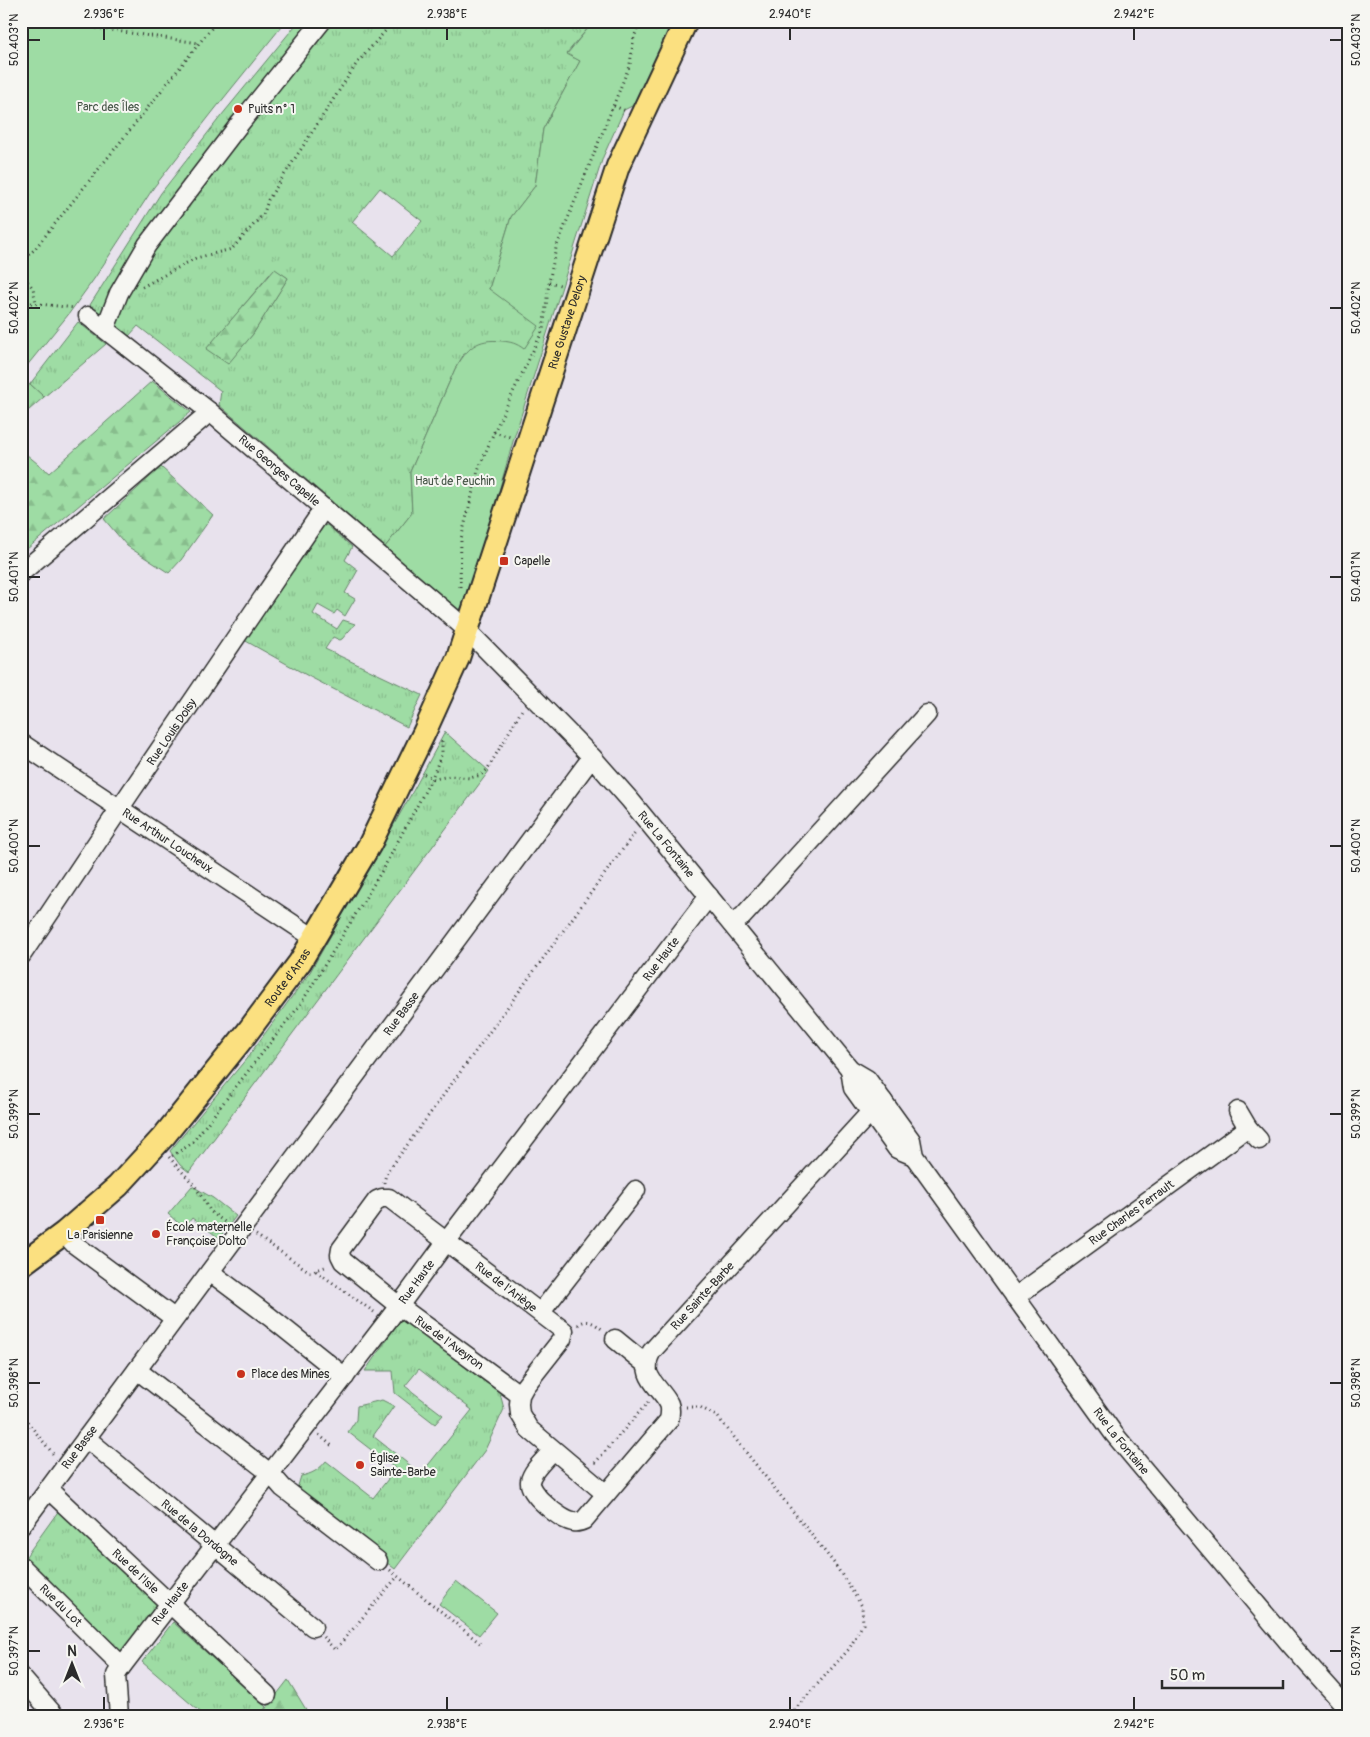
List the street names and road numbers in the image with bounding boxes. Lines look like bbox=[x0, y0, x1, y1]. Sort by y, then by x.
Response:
street label: Rue Gustave Delory bbox=[545, 274, 589, 371]
street label: Rue Georges Capelle bbox=[235, 432, 323, 509]
street label: Rue Louis Doisy bbox=[144, 696, 200, 768]
street label: Rue Arthur Loucheux bbox=[119, 805, 216, 876]
street label: Rue La Fontaine bbox=[635, 808, 698, 881]
street label: Rue Haute bbox=[640, 934, 683, 984]
street label: Route d'Arras bbox=[261, 945, 314, 1010]
street label: Rue Basse bbox=[380, 989, 422, 1039]
street label: Rue Charles Perrault bbox=[1086, 1177, 1177, 1248]
street label: Rue Haute bbox=[395, 1257, 438, 1307]
street label: Rue de l'Ariège bbox=[472, 1259, 540, 1315]
street label: Rue Sainte-Barbe bbox=[667, 1259, 737, 1333]
street label: Rue de l'Aveyron bbox=[411, 1313, 487, 1373]
street label: Rue La Fontaine bbox=[1090, 1405, 1152, 1478]
street label: Rue Basse bbox=[58, 1422, 101, 1472]
street label: Rue de la Dordogne bbox=[158, 1496, 241, 1569]
street label: Rue de l'Isle bbox=[109, 1546, 162, 1597]
street label: Rue Haute bbox=[149, 1578, 192, 1628]
street label: Rue du Lot bbox=[36, 1581, 85, 1630]

